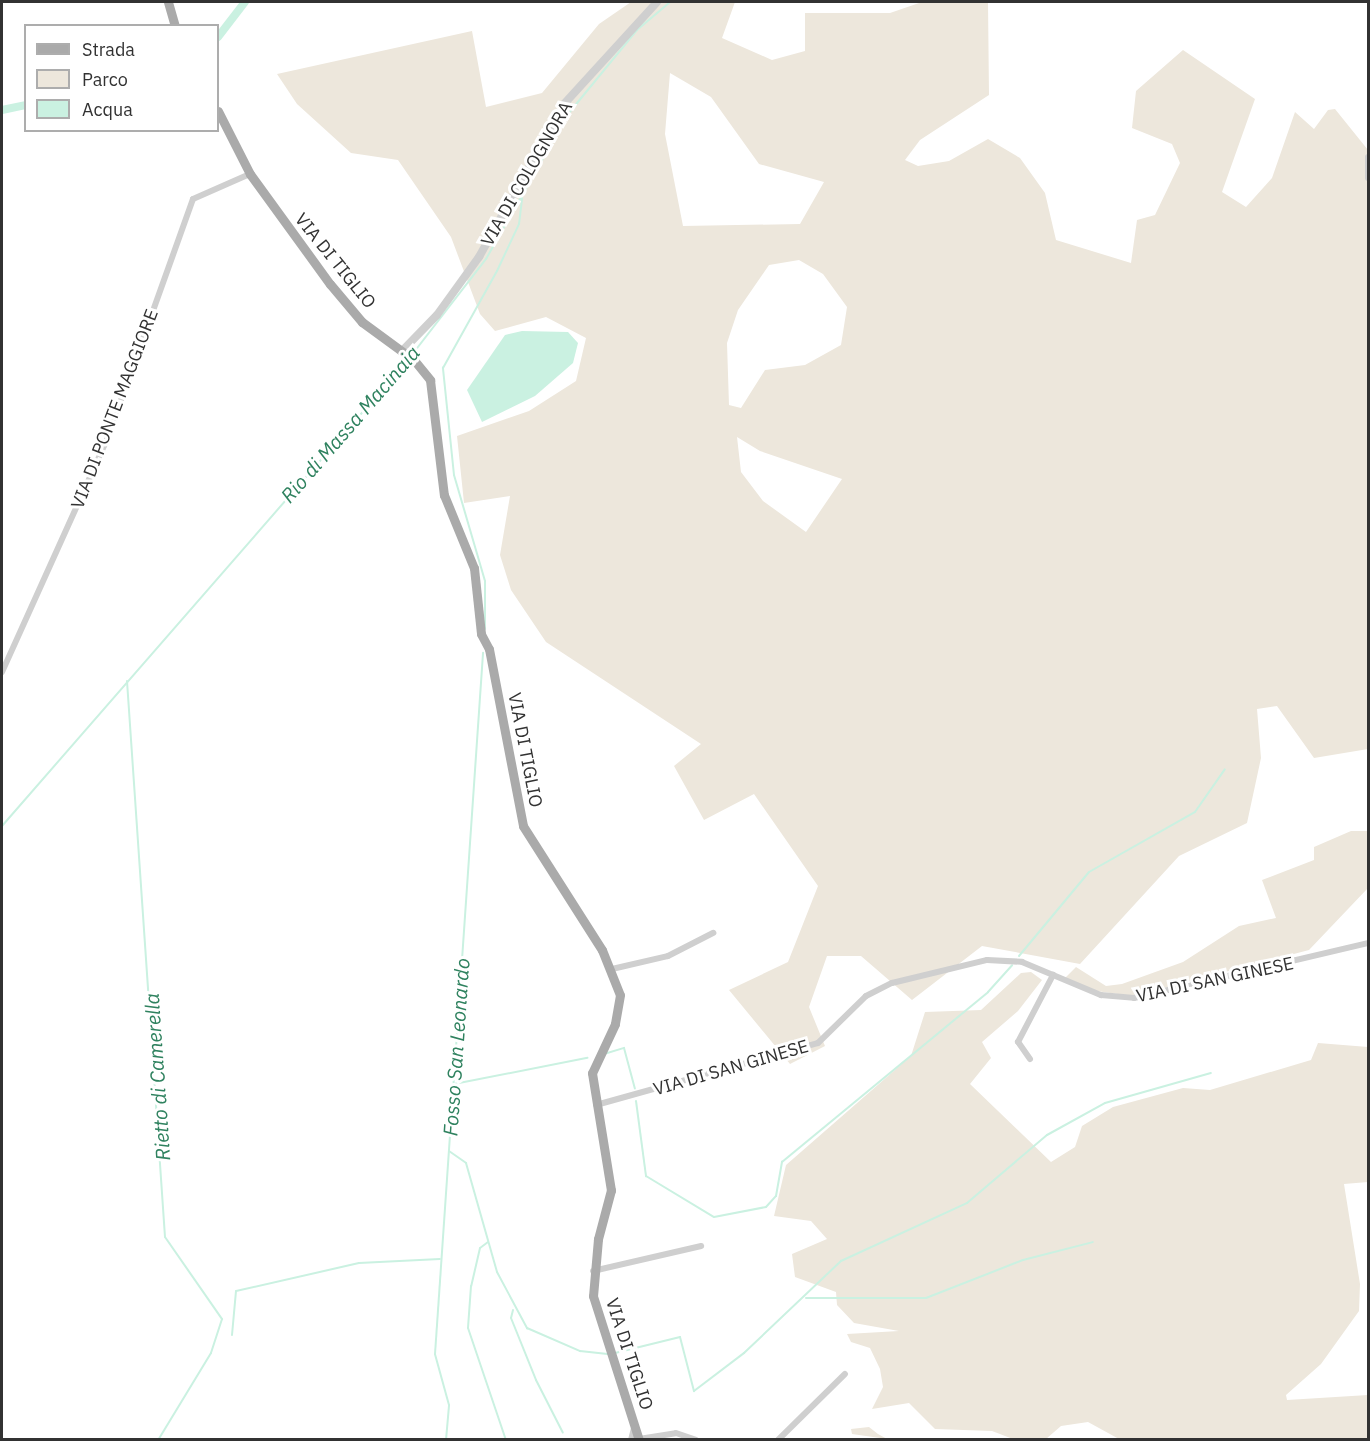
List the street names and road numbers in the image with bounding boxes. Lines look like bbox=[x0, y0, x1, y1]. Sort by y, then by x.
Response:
street label: VIA DI COLOGNORA bbox=[477, 98, 577, 250]
street label: VIA DI TIGLIO bbox=[290, 209, 380, 313]
street label: VIA DI PONTE MAGGIORE bbox=[67, 306, 163, 512]
street label: VIA DI TIGLIO bbox=[503, 691, 547, 809]
street label: VIA DI SAN GINESE bbox=[1134, 953, 1296, 1007]
street label: VIA DI SAN GINESE bbox=[651, 1036, 811, 1100]
street label: VIA DI TIGLIO bbox=[601, 1295, 657, 1413]

